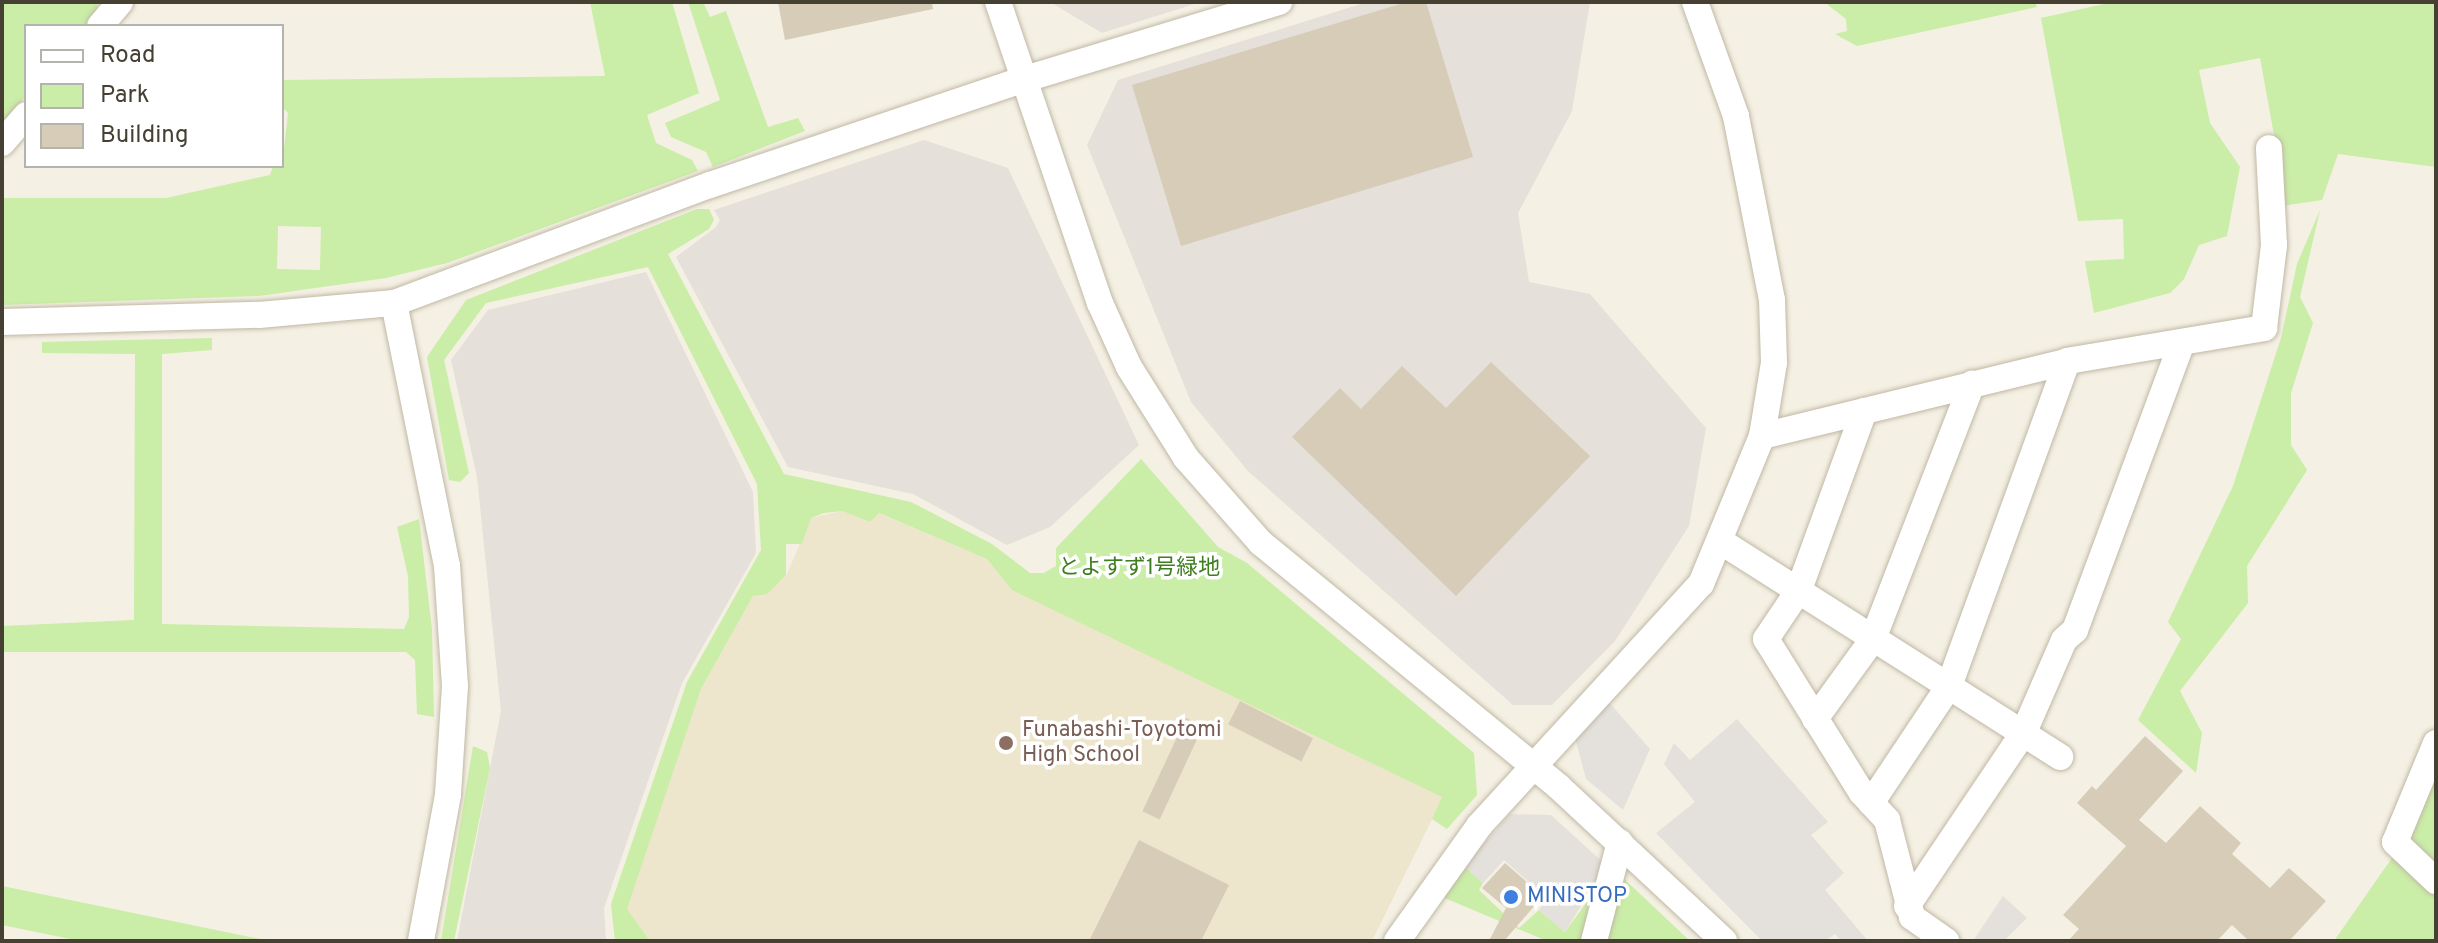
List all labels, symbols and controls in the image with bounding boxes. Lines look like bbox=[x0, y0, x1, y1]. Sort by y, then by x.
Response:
legend bbox=[24, 24, 284, 168]
text: Road bbox=[100, 41, 156, 71]
text: Park bbox=[100, 81, 150, 111]
text: Building bbox=[100, 121, 189, 151]
park label: とよすず1号緑地 bbox=[1058, 556, 1220, 582]
place label: Funabashi-Toyotomi High School bbox=[1022, 717, 1221, 768]
marker: Funabashi-Toyotomi High School bbox=[997, 734, 1015, 752]
place label: MINISTOP bbox=[1527, 884, 1627, 910]
marker: MINISTOP bbox=[1502, 888, 1520, 906]

